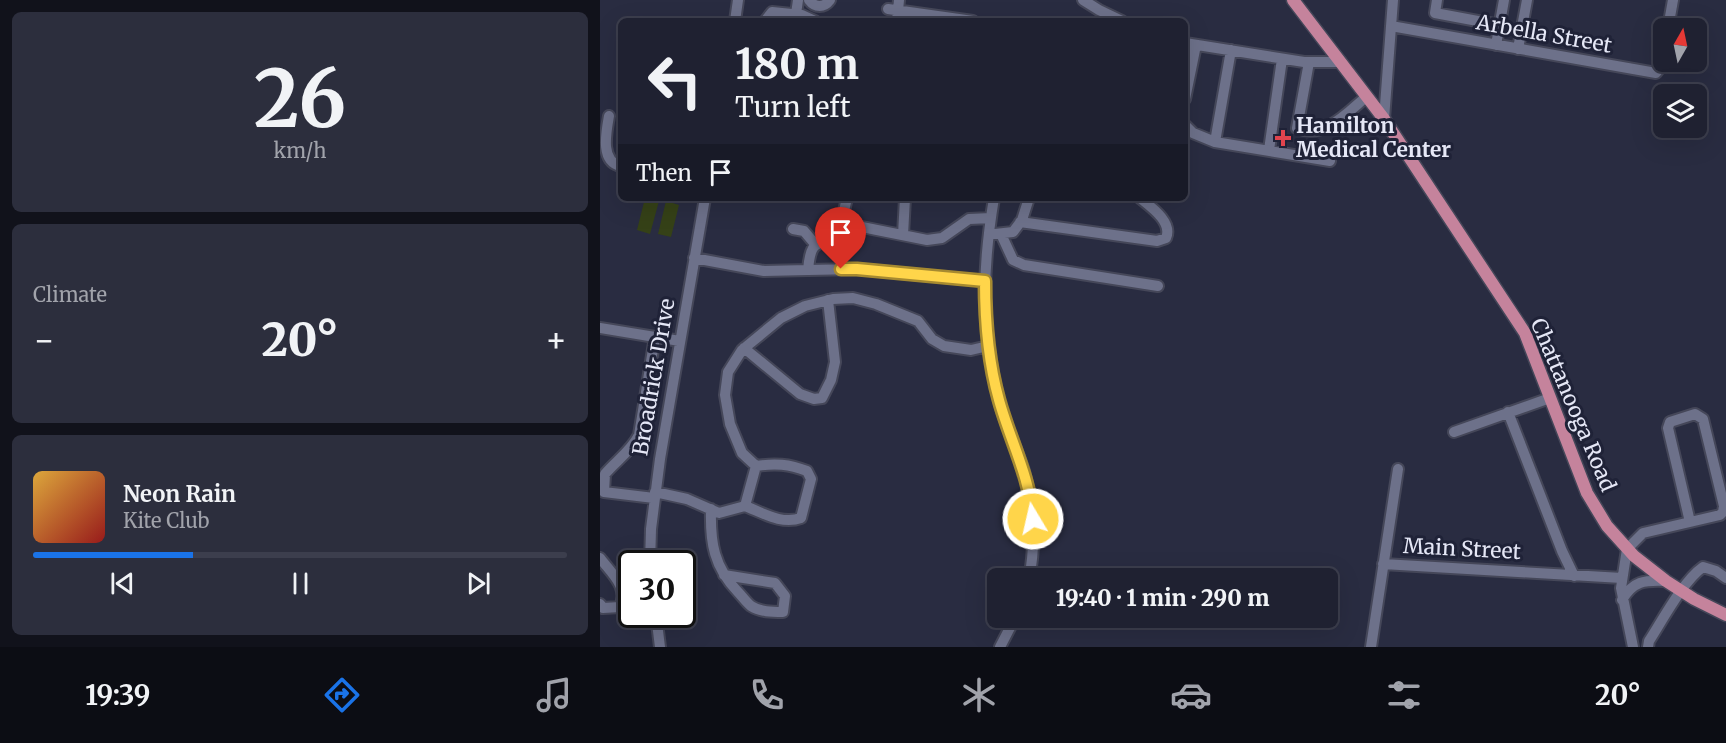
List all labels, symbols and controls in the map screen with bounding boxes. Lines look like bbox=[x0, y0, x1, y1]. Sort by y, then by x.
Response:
street label: Arbella Street bbox=[1473, 8, 1614, 59]
north arrow bbox=[1653, 18, 1707, 72]
map controls bbox=[1653, 18, 1707, 138]
text: 180 m bbox=[735, 38, 859, 90]
icon: left bbox=[636, 42, 714, 120]
text: 26 bbox=[254, 50, 346, 148]
button: layers bbox=[1653, 84, 1707, 138]
text: Turn left bbox=[735, 90, 850, 124]
place label: Hamilton Medical Center bbox=[1296, 112, 1451, 163]
marker: Hamilton Medical Center bbox=[1274, 129, 1292, 147]
text: km/h bbox=[274, 138, 326, 163]
icon: arrive bbox=[704, 156, 737, 189]
text: Then bbox=[636, 159, 692, 187]
pin bbox=[815, 207, 866, 269]
icon: arrive bbox=[824, 216, 857, 249]
text: Climate bbox=[33, 282, 107, 307]
street label: Broadrick Drive bbox=[626, 296, 681, 457]
text: 20° bbox=[262, 312, 338, 368]
street label: Chattanooga Road bbox=[1525, 314, 1622, 496]
text: − bbox=[33, 320, 55, 361]
text: + bbox=[545, 320, 567, 361]
text: Neon Rain bbox=[123, 480, 236, 508]
position arrow bbox=[1001, 487, 1065, 551]
text: Kite Club bbox=[123, 508, 209, 533]
street label: Main Street bbox=[1402, 532, 1522, 565]
speed limit sign: 30 bbox=[618, 550, 696, 628]
icon: previous bbox=[106, 567, 139, 600]
icon: pause bbox=[284, 567, 317, 600]
icon: next bbox=[462, 567, 495, 600]
text: 19:40 · 1 min · 290 m bbox=[1056, 584, 1269, 612]
icon: directions bbox=[321, 674, 363, 716]
icon: music bbox=[533, 674, 575, 716]
icon: phone bbox=[746, 674, 788, 716]
icon: climate bbox=[958, 674, 1000, 716]
icon: car bbox=[1170, 674, 1212, 716]
icon: filters bbox=[1383, 674, 1425, 716]
text: 19:39 bbox=[85, 678, 150, 712]
text: 20° bbox=[1595, 678, 1641, 712]

